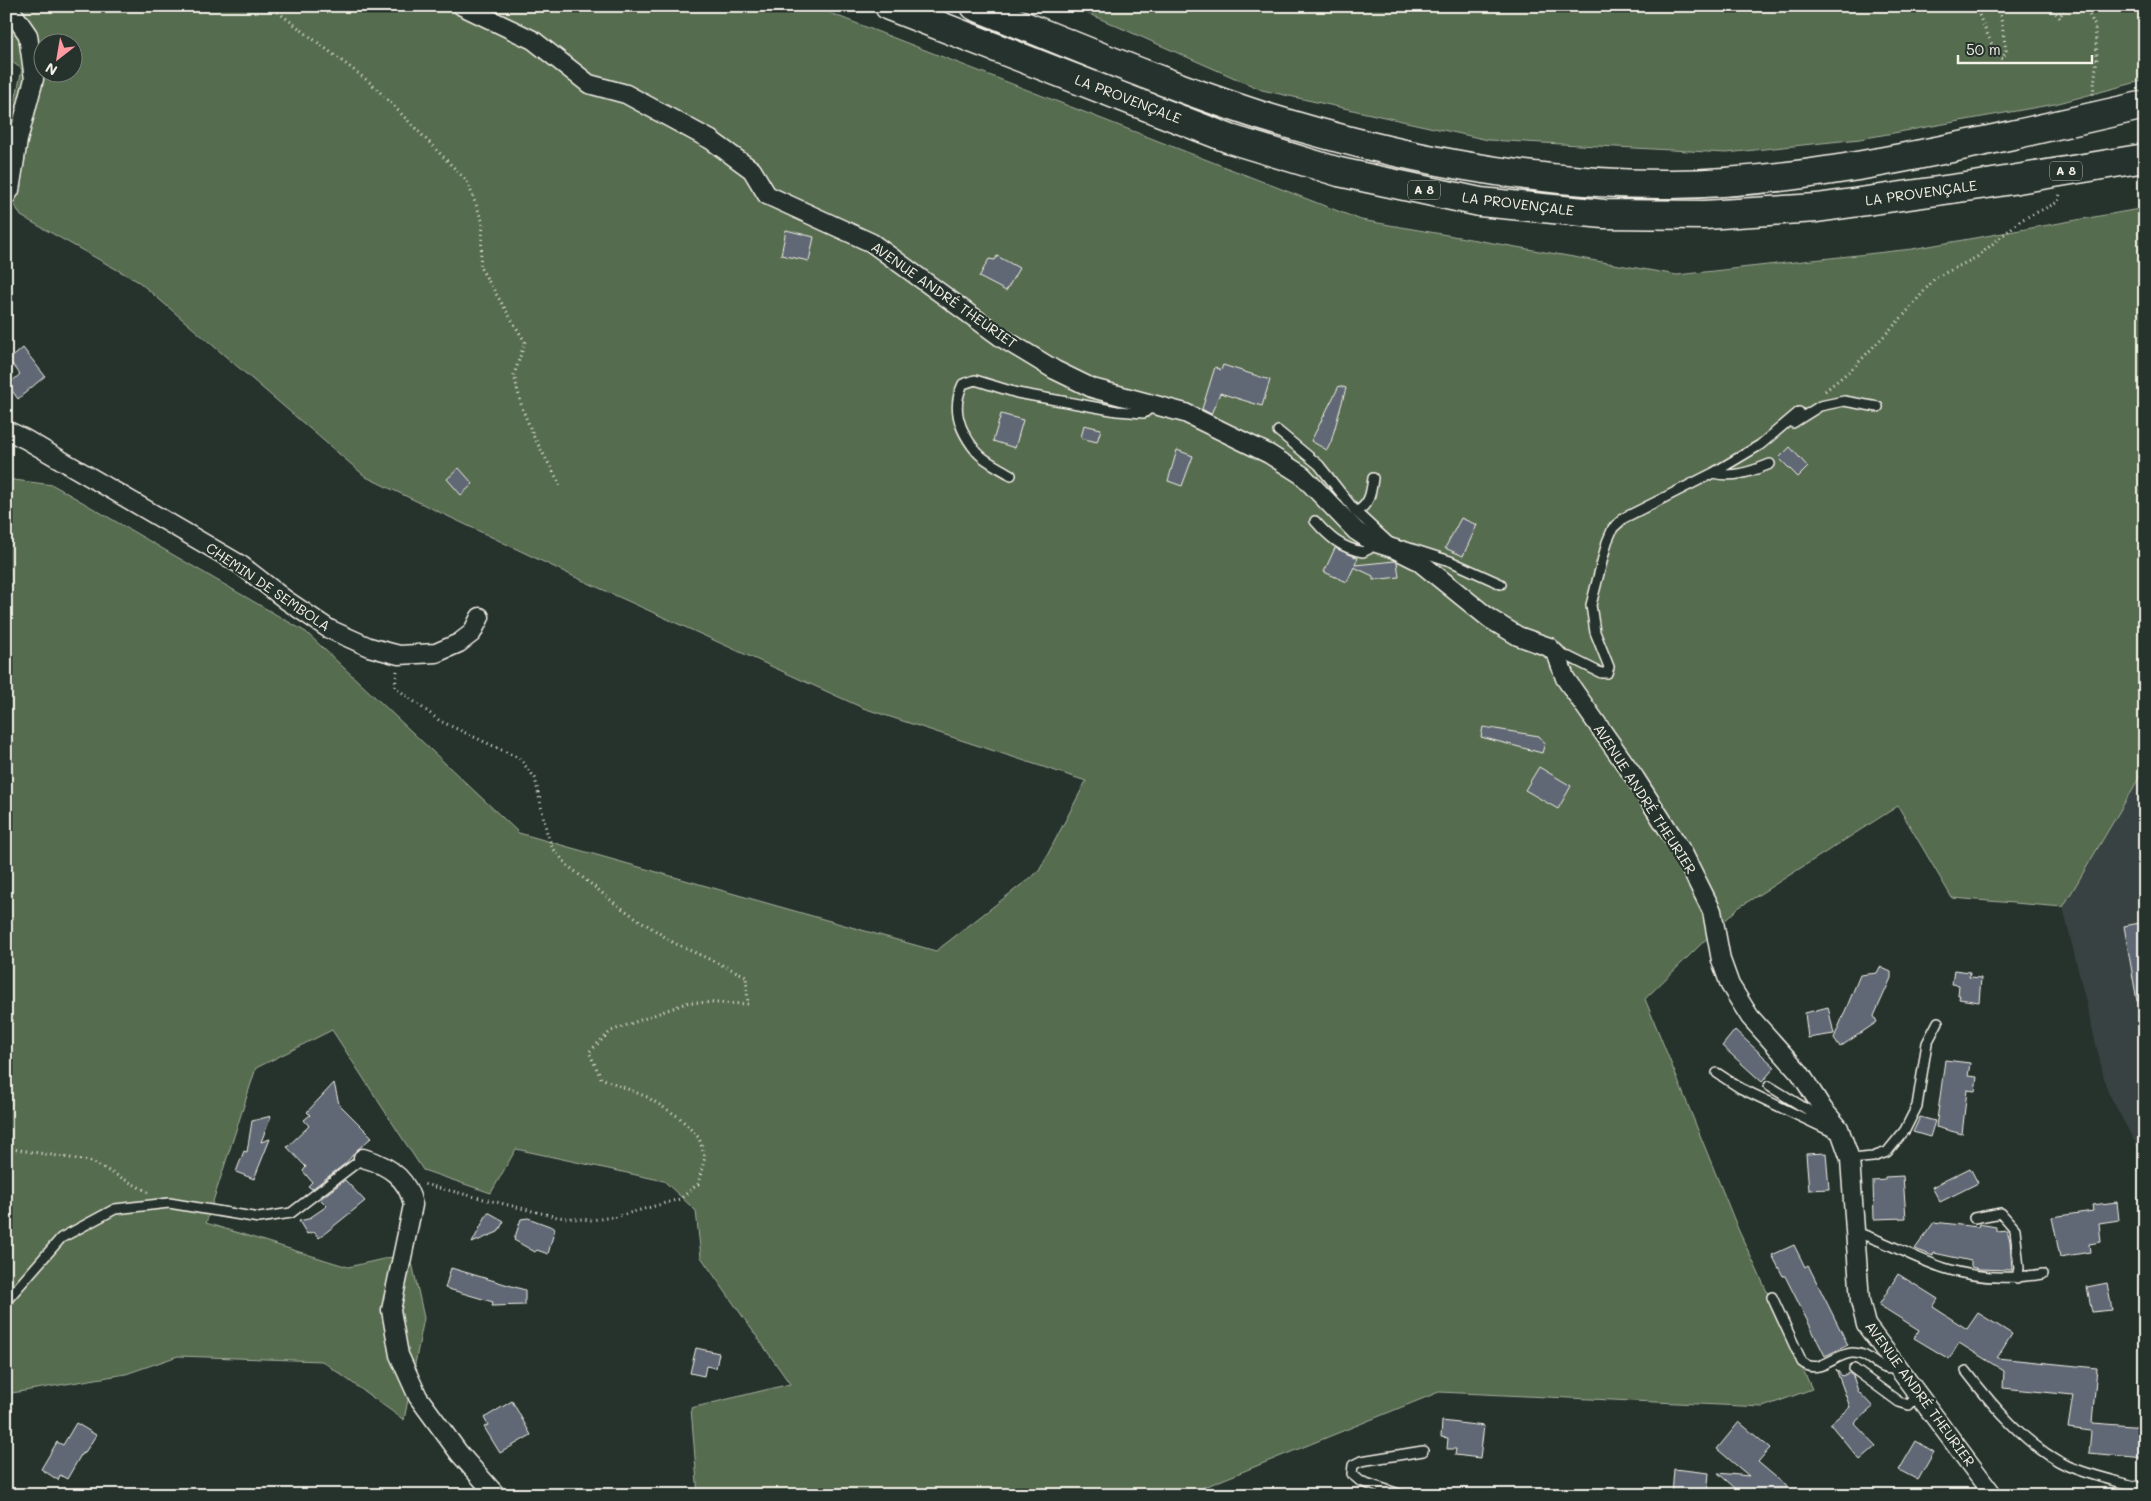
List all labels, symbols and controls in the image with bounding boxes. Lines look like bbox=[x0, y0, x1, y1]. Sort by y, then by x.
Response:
north arrow bbox=[32, 32, 82, 82]
scale bar bbox=[1958, 32, 2092, 64]
text: 50 m bbox=[1966, 39, 2001, 59]
text: N bbox=[42, 59, 61, 80]
street label: LA PROVENÇALE bbox=[1072, 69, 1184, 128]
road number: A 8 bbox=[2050, 162, 2082, 180]
street label: LA PROVENÇALE bbox=[1864, 175, 1978, 210]
road number: A 8 bbox=[1408, 180, 1440, 200]
street label: LA PROVENÇALE bbox=[1461, 187, 1575, 220]
street label: AVENUE ANDRÉ THEURIET bbox=[868, 237, 1021, 352]
street label: CHEMIN DE SEMBOLA bbox=[202, 538, 334, 635]
street label: AVENUE ANDRÉ THEURIER bbox=[1590, 720, 1701, 877]
street label: AVENUE ANDRÉ THEURIER bbox=[1861, 1317, 1980, 1470]

